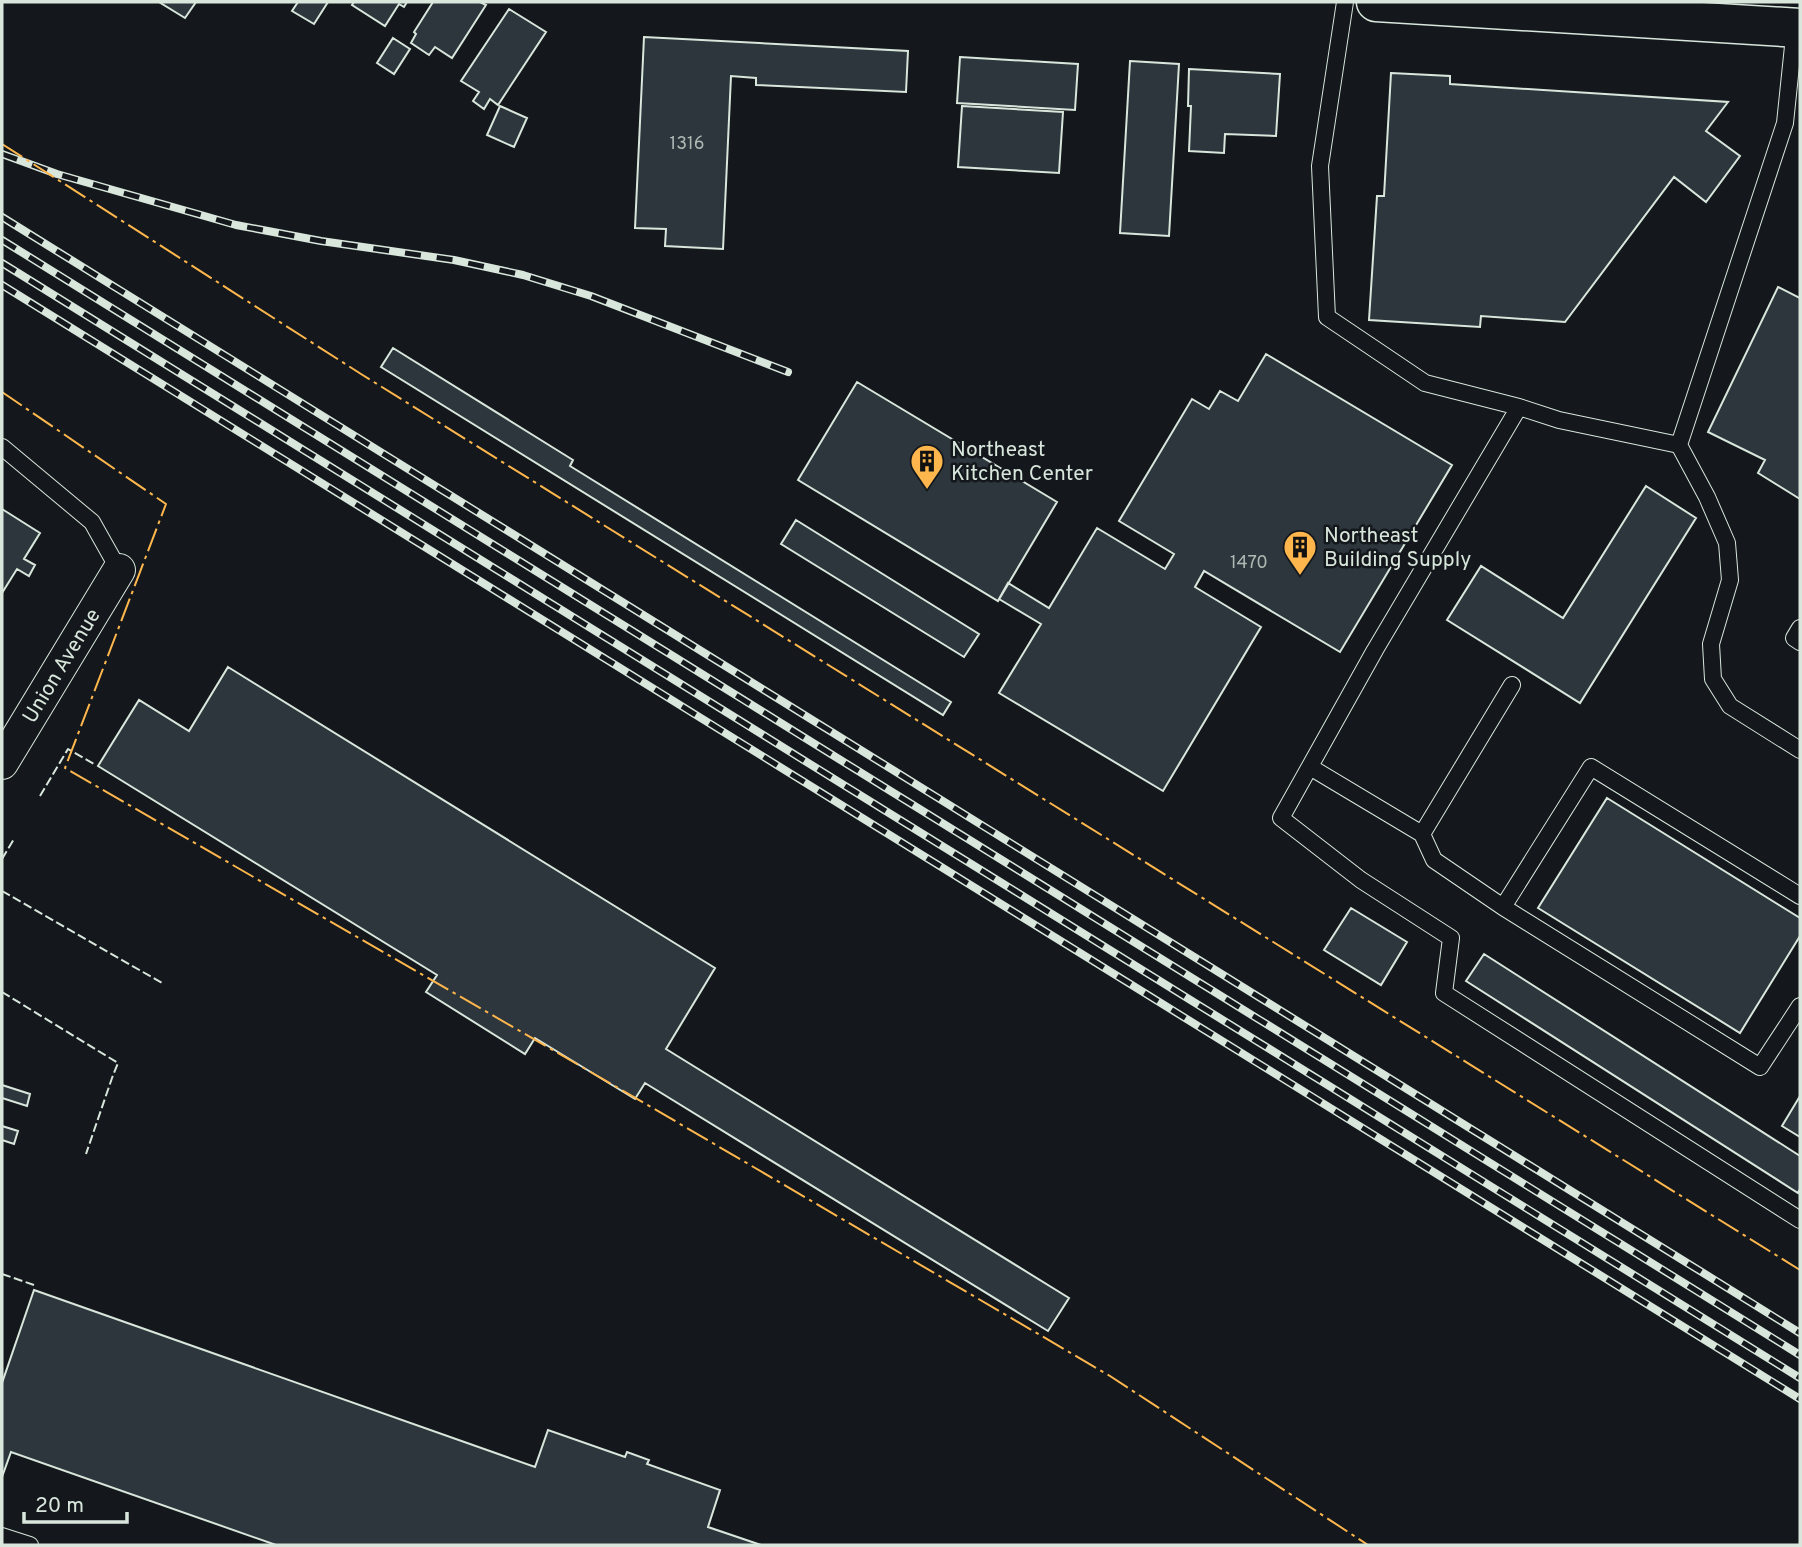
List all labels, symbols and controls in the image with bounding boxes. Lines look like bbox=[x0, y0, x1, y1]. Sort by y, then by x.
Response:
house number: 1316 bbox=[670, 133, 704, 156]
place label: Northeast Kitchen Center bbox=[951, 437, 1093, 488]
building icon: Northeast Kitchen Center bbox=[908, 442, 946, 491]
place label: Northeast Building Supply bbox=[1324, 523, 1471, 574]
building icon: Northeast Building Supply bbox=[1281, 528, 1319, 577]
house number: 1470 bbox=[1230, 552, 1268, 575]
street label: Union Avenue bbox=[17, 604, 107, 729]
scale bar bbox=[24, 1480, 128, 1524]
text: 20 m bbox=[35, 1493, 84, 1520]

